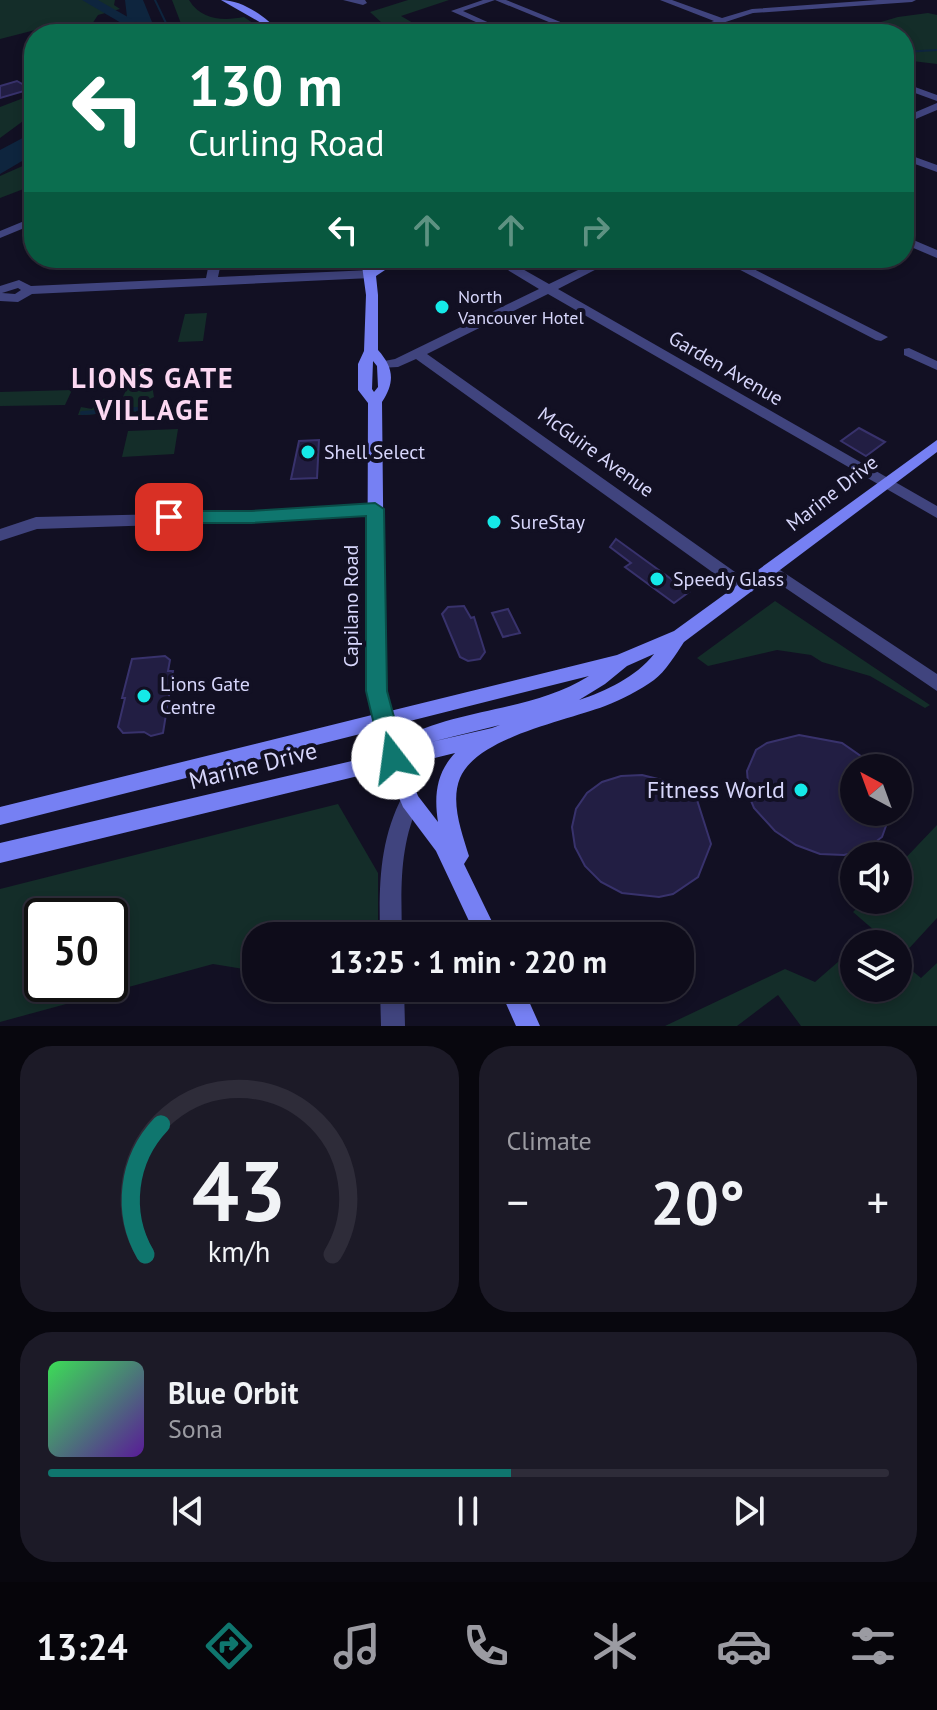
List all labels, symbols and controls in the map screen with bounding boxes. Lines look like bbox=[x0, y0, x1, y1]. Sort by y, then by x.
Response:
text: 130 m bbox=[188, 49, 343, 121]
icon: left bbox=[56, 56, 160, 160]
text: Curling Road bbox=[188, 119, 385, 166]
icon: left bbox=[321, 208, 365, 252]
icon: ahead bbox=[405, 208, 449, 252]
icon: ahead bbox=[489, 208, 533, 252]
icon: right bbox=[573, 208, 617, 252]
place label: North Vancouver Hotel bbox=[457, 285, 584, 329]
marker: North Vancouver Hotel bbox=[433, 298, 451, 316]
street label: Garden Avenue bbox=[664, 325, 788, 411]
district label: LIONS GATE VILLAGE bbox=[71, 359, 235, 428]
street label: McGuire Avenue bbox=[533, 401, 659, 503]
place label: Shell Select bbox=[324, 439, 425, 465]
marker: Shell Select bbox=[299, 443, 317, 461]
street label: Marine Drive bbox=[781, 449, 883, 537]
pin bbox=[135, 483, 203, 551]
icon: arrive bbox=[147, 495, 191, 539]
place label: SureStay bbox=[510, 509, 586, 535]
marker: SureStay bbox=[485, 513, 503, 531]
street label: Capilano Road bbox=[338, 545, 364, 667]
place label: Speedy Glass bbox=[673, 566, 784, 592]
marker: Speedy Glass bbox=[648, 570, 666, 588]
place label: Lions Gate Centre bbox=[160, 671, 250, 720]
marker: Lions Gate Centre bbox=[135, 687, 153, 705]
position arrow bbox=[351, 716, 435, 800]
street label: Marine Drive bbox=[186, 735, 320, 796]
north arrow bbox=[840, 754, 912, 826]
map controls bbox=[840, 754, 912, 1002]
place label: Fitness World bbox=[647, 774, 785, 805]
marker: Fitness World bbox=[792, 781, 810, 799]
button: sound bbox=[840, 842, 912, 914]
speed limit sign: 50 bbox=[24, 898, 128, 1002]
button: layers bbox=[840, 930, 912, 1002]
text: 13:25 · 1 min · 220 m bbox=[329, 942, 607, 981]
text: Climate bbox=[507, 1124, 592, 1157]
text: 43 bbox=[192, 1136, 286, 1244]
text: 20° bbox=[651, 1163, 745, 1241]
text: − bbox=[507, 1173, 529, 1230]
text: + bbox=[867, 1173, 889, 1230]
text: km/h bbox=[208, 1233, 271, 1270]
text: Blue Orbit bbox=[168, 1373, 298, 1412]
text: Sona bbox=[168, 1412, 223, 1445]
icon: previous bbox=[166, 1489, 210, 1533]
icon: pause bbox=[446, 1489, 490, 1533]
icon: next bbox=[727, 1489, 771, 1533]
icon: directions bbox=[201, 1618, 257, 1674]
icon: music bbox=[329, 1618, 385, 1674]
icon: phone bbox=[458, 1618, 514, 1674]
icon: climate bbox=[587, 1618, 643, 1674]
icon: car bbox=[716, 1618, 772, 1674]
icon: filters bbox=[845, 1618, 901, 1674]
text: 13:24 bbox=[36, 1623, 128, 1670]

